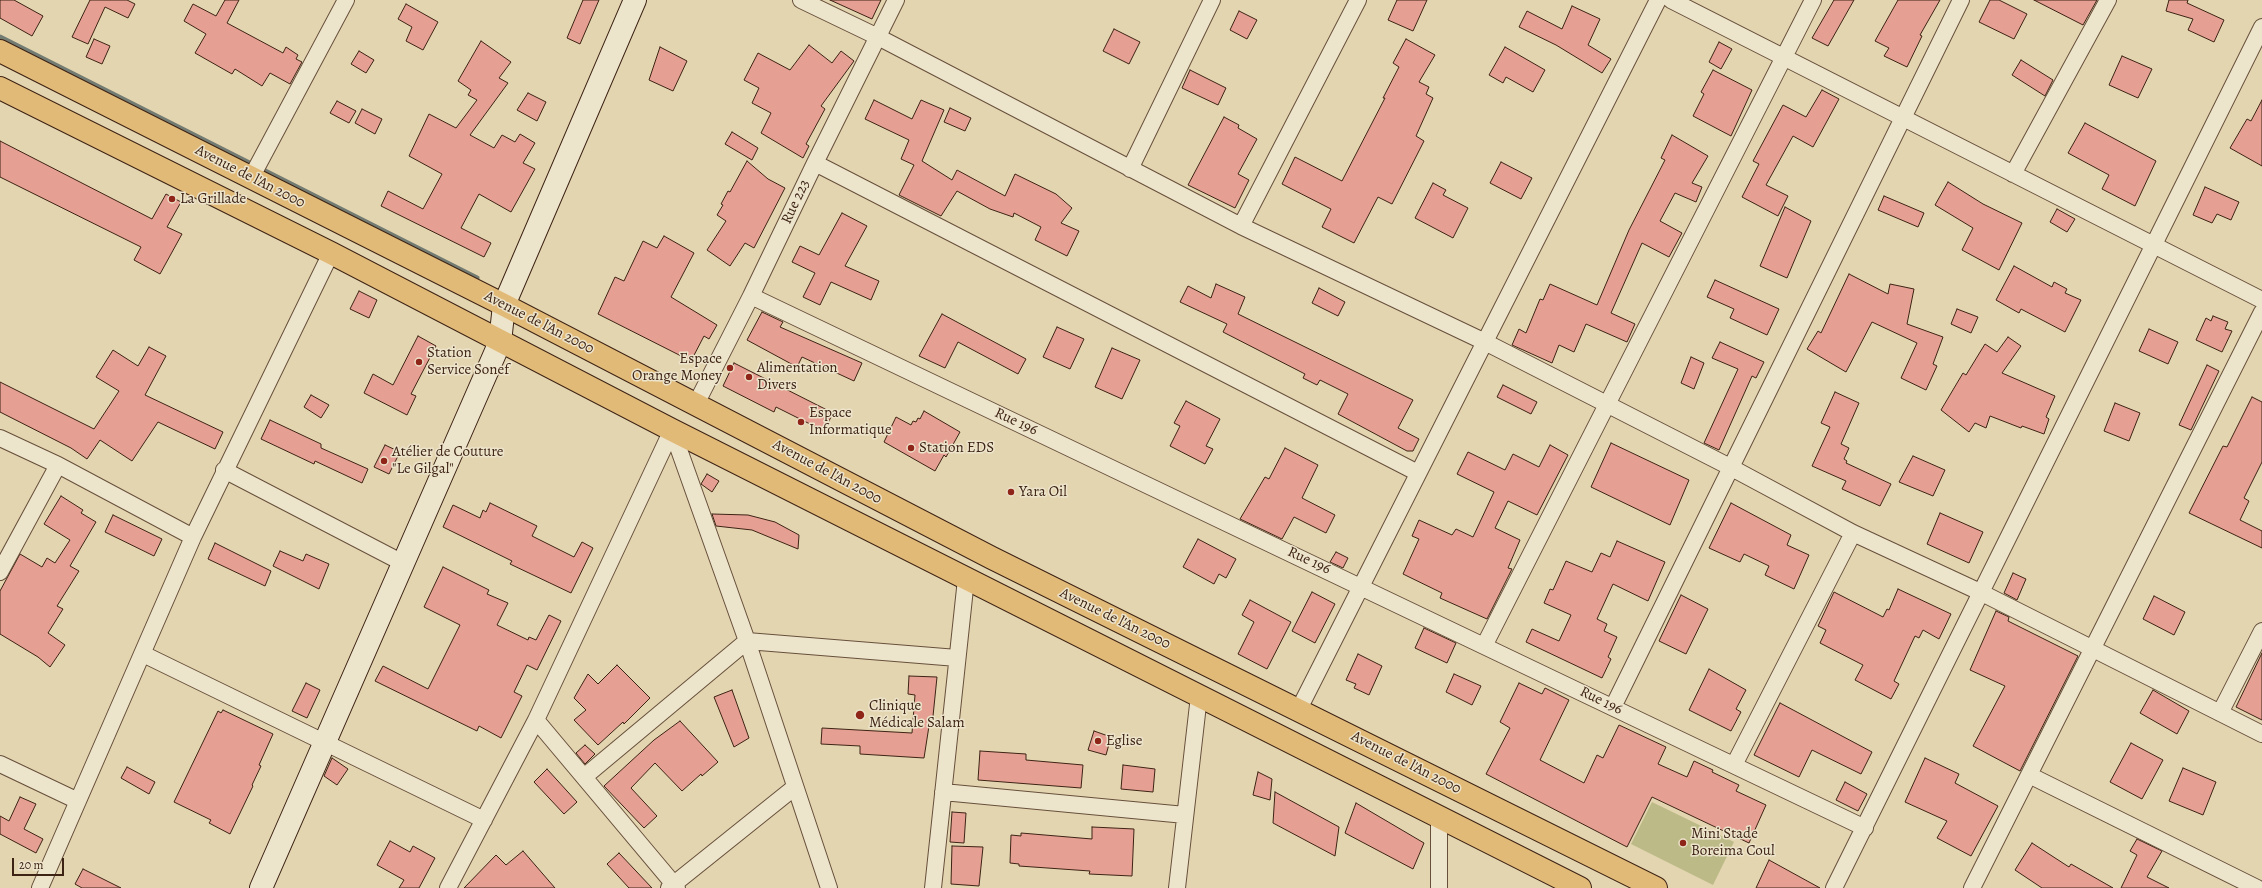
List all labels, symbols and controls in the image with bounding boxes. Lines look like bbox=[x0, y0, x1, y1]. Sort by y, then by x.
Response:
street label: Avenue de l'An 2000 bbox=[192, 142, 308, 212]
street label: Rue 223 bbox=[778, 177, 814, 227]
place label: La Grillade bbox=[180, 190, 246, 208]
marker: La Grillade bbox=[167, 194, 177, 204]
street label: Avenue de l'An 2000 bbox=[481, 288, 597, 358]
place label: Station Service Sonef bbox=[427, 344, 509, 379]
place label: Espace Orange Money bbox=[632, 350, 722, 385]
marker: Station Service Sonef bbox=[414, 357, 424, 367]
place label: Alimentation Divers bbox=[757, 359, 838, 394]
marker: Espace Orange Money bbox=[725, 363, 735, 373]
marker: Alimentation Divers bbox=[744, 372, 754, 382]
place label: Espace Informatique bbox=[809, 404, 892, 439]
street label: Rue 196 bbox=[992, 404, 1040, 440]
marker: Espace Informatique bbox=[796, 417, 806, 427]
street label: Avenue de l'An 2000 bbox=[769, 436, 885, 508]
place label: Station EDS bbox=[919, 439, 994, 457]
place label: Atélier de Couture "Le Gilgal" bbox=[392, 443, 504, 478]
marker: Station EDS bbox=[906, 443, 916, 453]
marker: Atélier de Couture "Le Gilgal" bbox=[379, 456, 389, 466]
place label: Yara Oil bbox=[1019, 483, 1067, 501]
marker: Yara Oil bbox=[1006, 487, 1016, 497]
street label: Rue 196 bbox=[1285, 543, 1333, 579]
street label: Avenue de l'An 2000 bbox=[1057, 584, 1173, 654]
street label: Rue 196 bbox=[1577, 683, 1625, 719]
place label: Clinique Médicale Salam bbox=[869, 697, 965, 732]
marker: Clinique Médicale Salam bbox=[854, 709, 866, 721]
street label: Avenue de l'An 2000 bbox=[1348, 728, 1464, 798]
place label: Eglise bbox=[1106, 732, 1142, 750]
marker: Eglise bbox=[1093, 736, 1103, 746]
place label: Mini Stade Boreima Coul bbox=[1691, 825, 1775, 860]
marker: Mini Stade Boreima Coul bbox=[1678, 838, 1688, 848]
scale bar bbox=[14, 850, 66, 876]
text: 20 m bbox=[19, 857, 43, 873]

